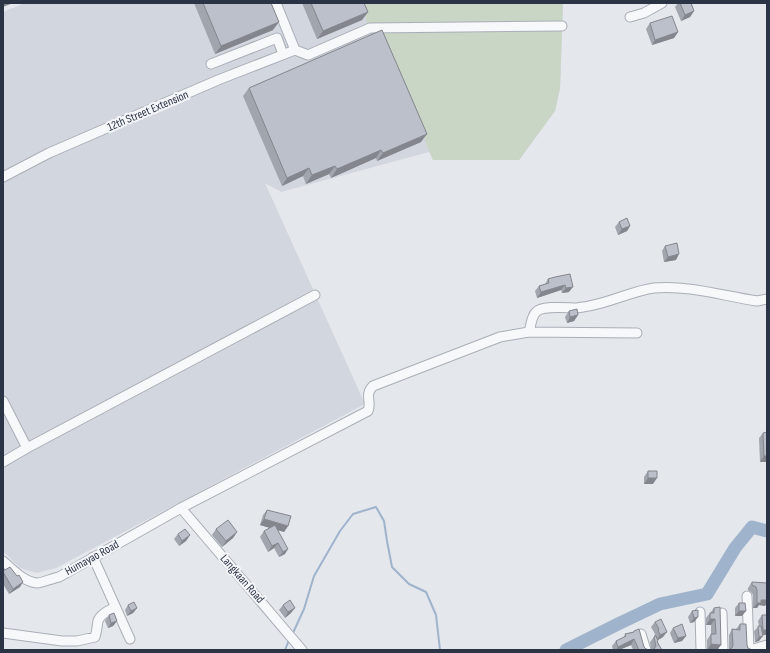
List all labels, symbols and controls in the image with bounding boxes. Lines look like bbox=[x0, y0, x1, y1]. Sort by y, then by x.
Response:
street label: 12th Street Extension bbox=[105, 87, 191, 135]
street label: Humayao Road bbox=[62, 537, 122, 579]
street label: Langkaan Road bbox=[217, 551, 267, 607]

